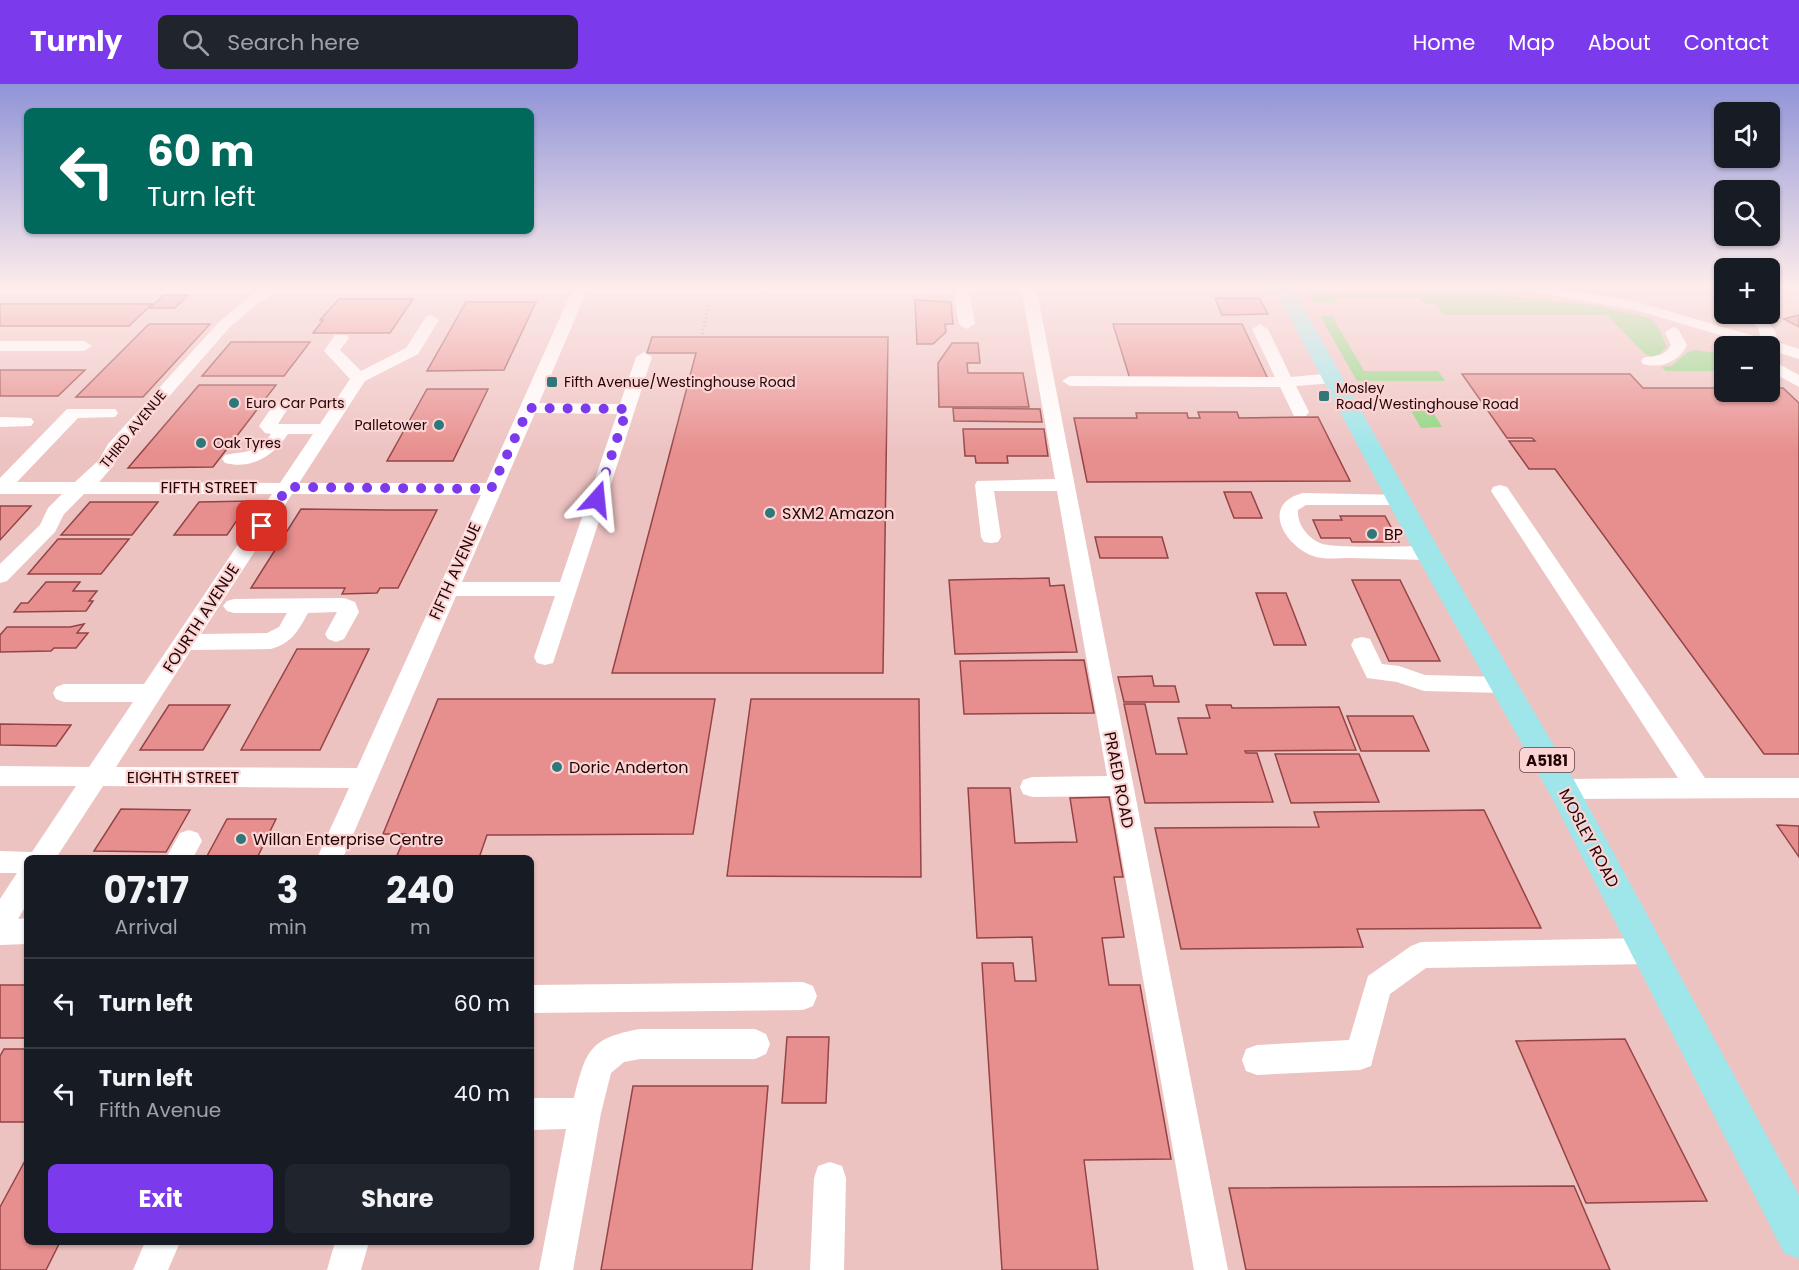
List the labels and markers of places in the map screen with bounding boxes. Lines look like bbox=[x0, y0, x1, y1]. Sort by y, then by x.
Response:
place label: Fifth Avenue/Westinghouse Road bbox=[564, 372, 796, 392]
marker: Fifth Avenue/Westinghouse Road bbox=[545, 375, 559, 389]
place label: Mosley Road/Westinghouse Road bbox=[1336, 378, 1519, 414]
marker: Mosley Road/Westinghouse Road bbox=[1317, 389, 1331, 403]
place label: Euro Car Parts bbox=[246, 393, 345, 413]
marker: Euro Car Parts bbox=[227, 396, 241, 410]
place label: Palletower bbox=[354, 415, 427, 435]
marker: Palletower bbox=[432, 418, 446, 432]
place label: Oak Tyres bbox=[213, 433, 281, 453]
marker: Oak Tyres bbox=[194, 436, 208, 450]
pin bbox=[236, 500, 287, 551]
place label: SXM2 Amazon bbox=[782, 502, 894, 525]
marker: SXM2 Amazon bbox=[763, 506, 777, 520]
place label: BP bbox=[1384, 523, 1403, 546]
marker: BP bbox=[1365, 527, 1379, 541]
place label: Doric Anderton bbox=[569, 756, 688, 779]
marker: Doric Anderton bbox=[550, 760, 564, 774]
place label: Willan Enterprise Centre bbox=[253, 828, 443, 851]
marker: Willan Enterprise Centre bbox=[234, 832, 248, 846]

